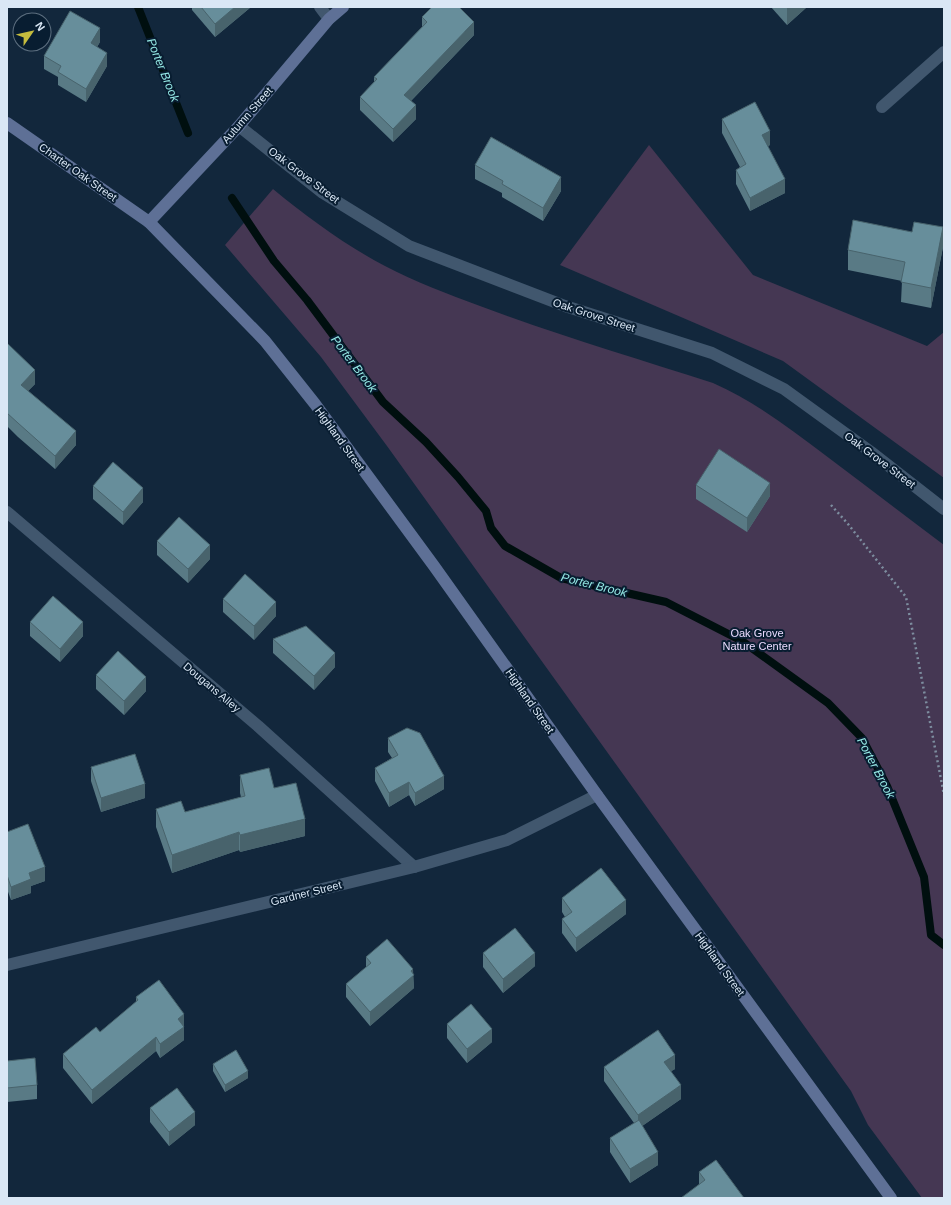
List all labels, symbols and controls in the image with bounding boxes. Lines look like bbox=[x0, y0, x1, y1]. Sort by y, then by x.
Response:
north arrow bbox=[12, 12, 52, 52]
text: N bbox=[33, 20, 48, 33]
water label: Porter Brook bbox=[144, 36, 182, 105]
street label: Autumn Street bbox=[219, 85, 275, 145]
street label: Charter Oak Street bbox=[37, 141, 119, 203]
street label: Oak Grove Street bbox=[266, 144, 342, 206]
street label: Oak Grove Street bbox=[551, 296, 637, 334]
water label: Porter Brook bbox=[328, 333, 380, 396]
street label: Highland Street bbox=[313, 405, 367, 473]
street label: Oak Grove Street bbox=[842, 429, 918, 491]
water label: Porter Brook bbox=[560, 570, 629, 600]
park label: Oak Grove Nature Center bbox=[722, 627, 792, 652]
street label: Dougans Alley bbox=[181, 660, 243, 715]
street label: Highland Street bbox=[503, 667, 557, 735]
water label: Porter Brook bbox=[854, 735, 898, 802]
street label: Gardner Street bbox=[269, 878, 343, 908]
street label: Highland Street bbox=[693, 930, 747, 998]

